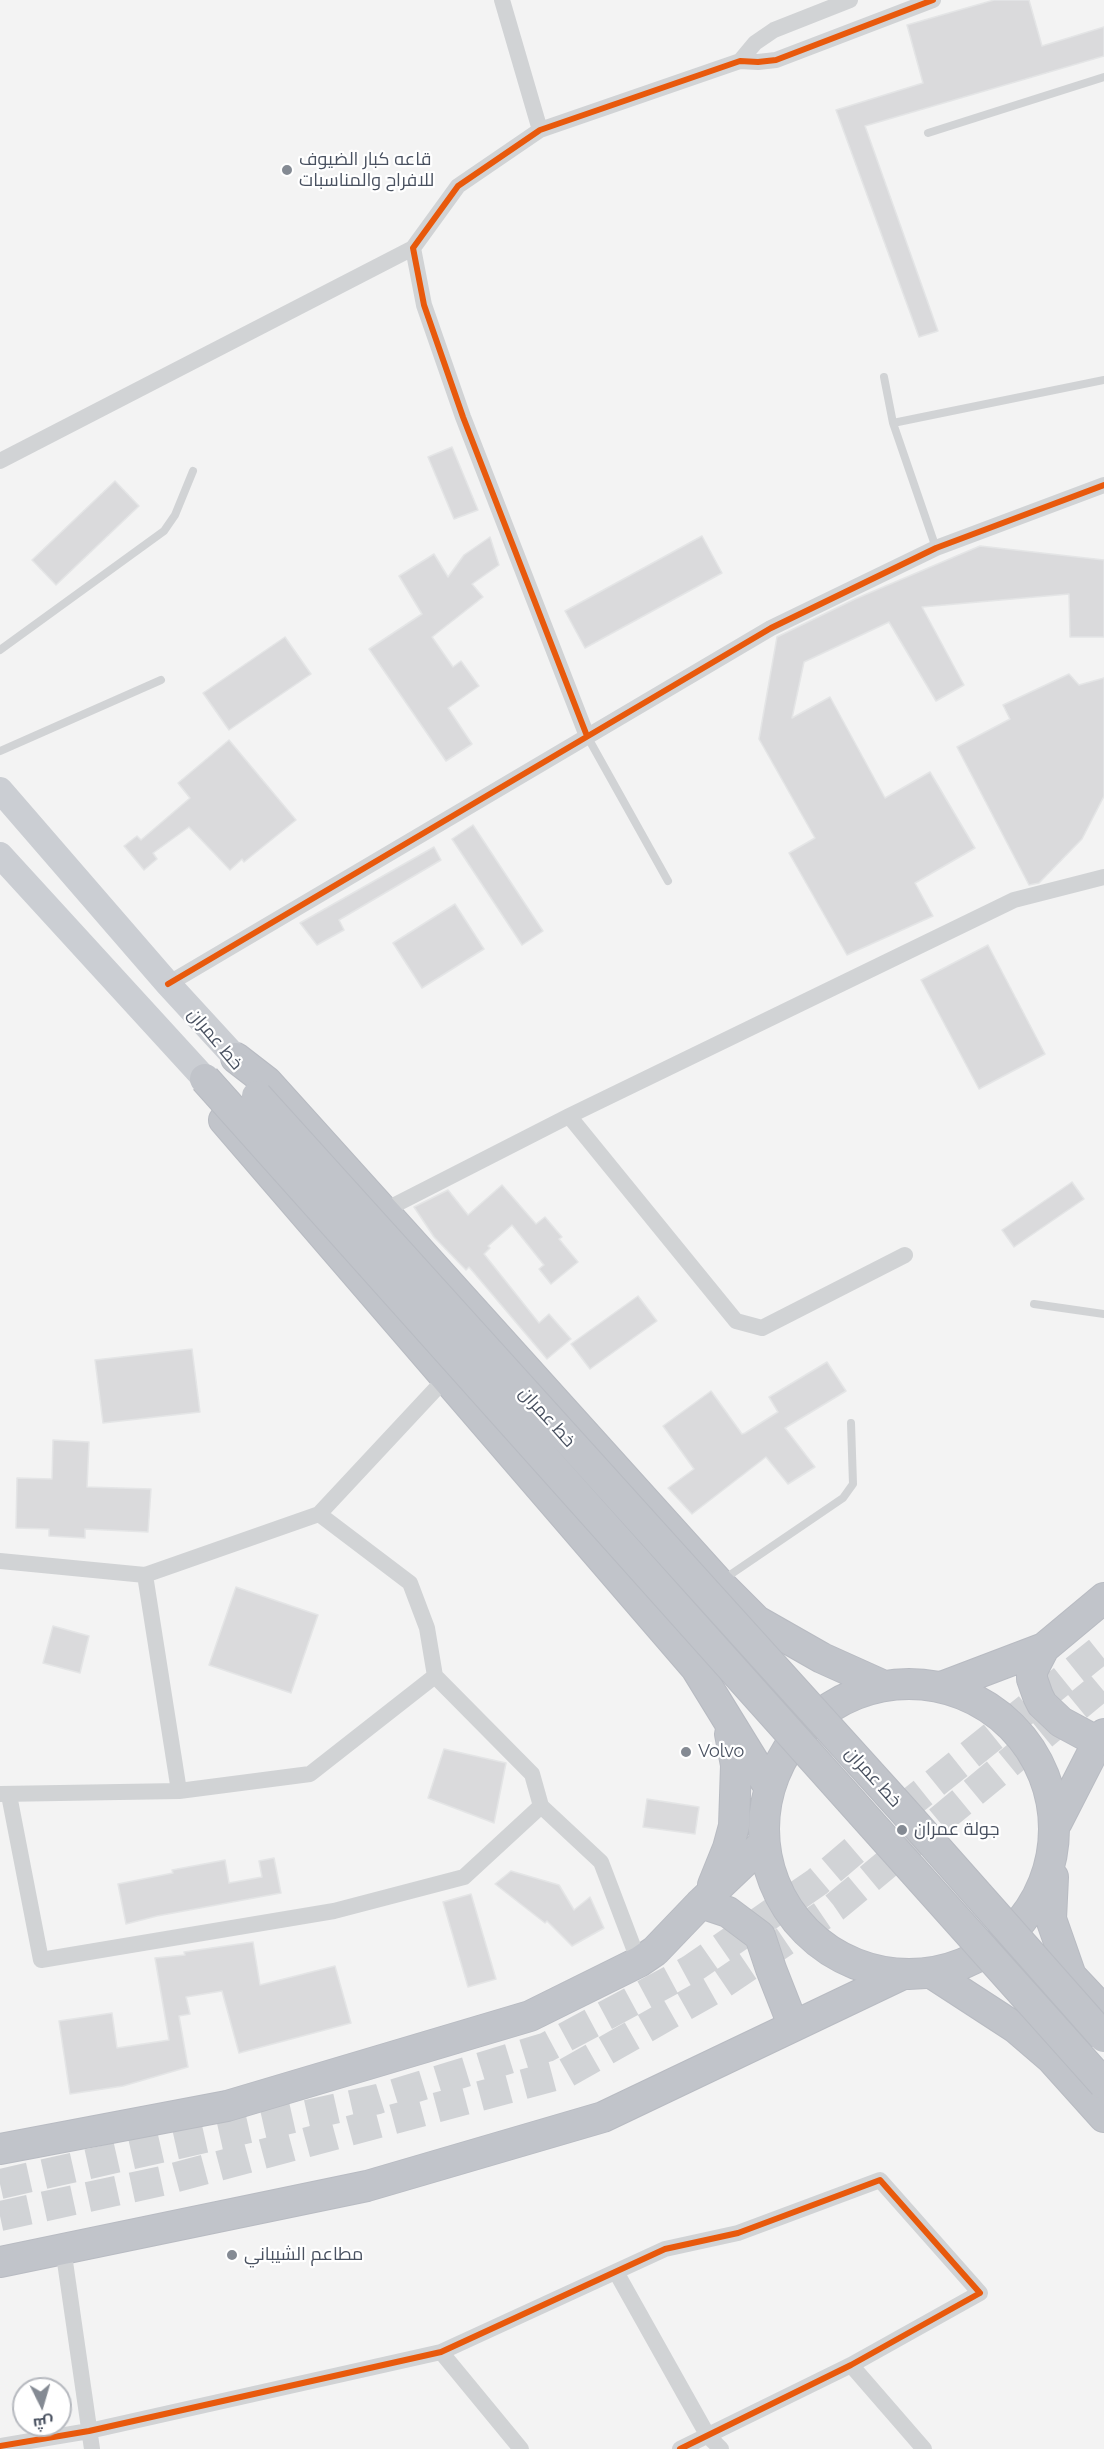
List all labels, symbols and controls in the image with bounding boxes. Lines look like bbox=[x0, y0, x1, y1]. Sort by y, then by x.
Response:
place label: قاعه كبار الضيوف للافراح والمناسبات bbox=[299, 149, 434, 192]
marker: قاعه كبار الضيوف للافراح والمناسبات bbox=[280, 163, 294, 177]
street label: خط عمران bbox=[183, 1004, 247, 1074]
street label: خط عمران bbox=[514, 1382, 580, 1452]
place label: Volvo bbox=[698, 1741, 744, 1763]
street label: خط عمران bbox=[840, 1742, 906, 1812]
marker: Volvo bbox=[679, 1745, 693, 1759]
place label: جولة عمران bbox=[914, 1819, 999, 1841]
marker: جولة عمران bbox=[895, 1823, 909, 1837]
place label: مطاعم الشيباني bbox=[244, 2244, 363, 2266]
marker: مطاعم الشيباني bbox=[225, 2248, 239, 2262]
north arrow bbox=[12, 2377, 72, 2437]
text: ش bbox=[32, 2413, 54, 2434]

